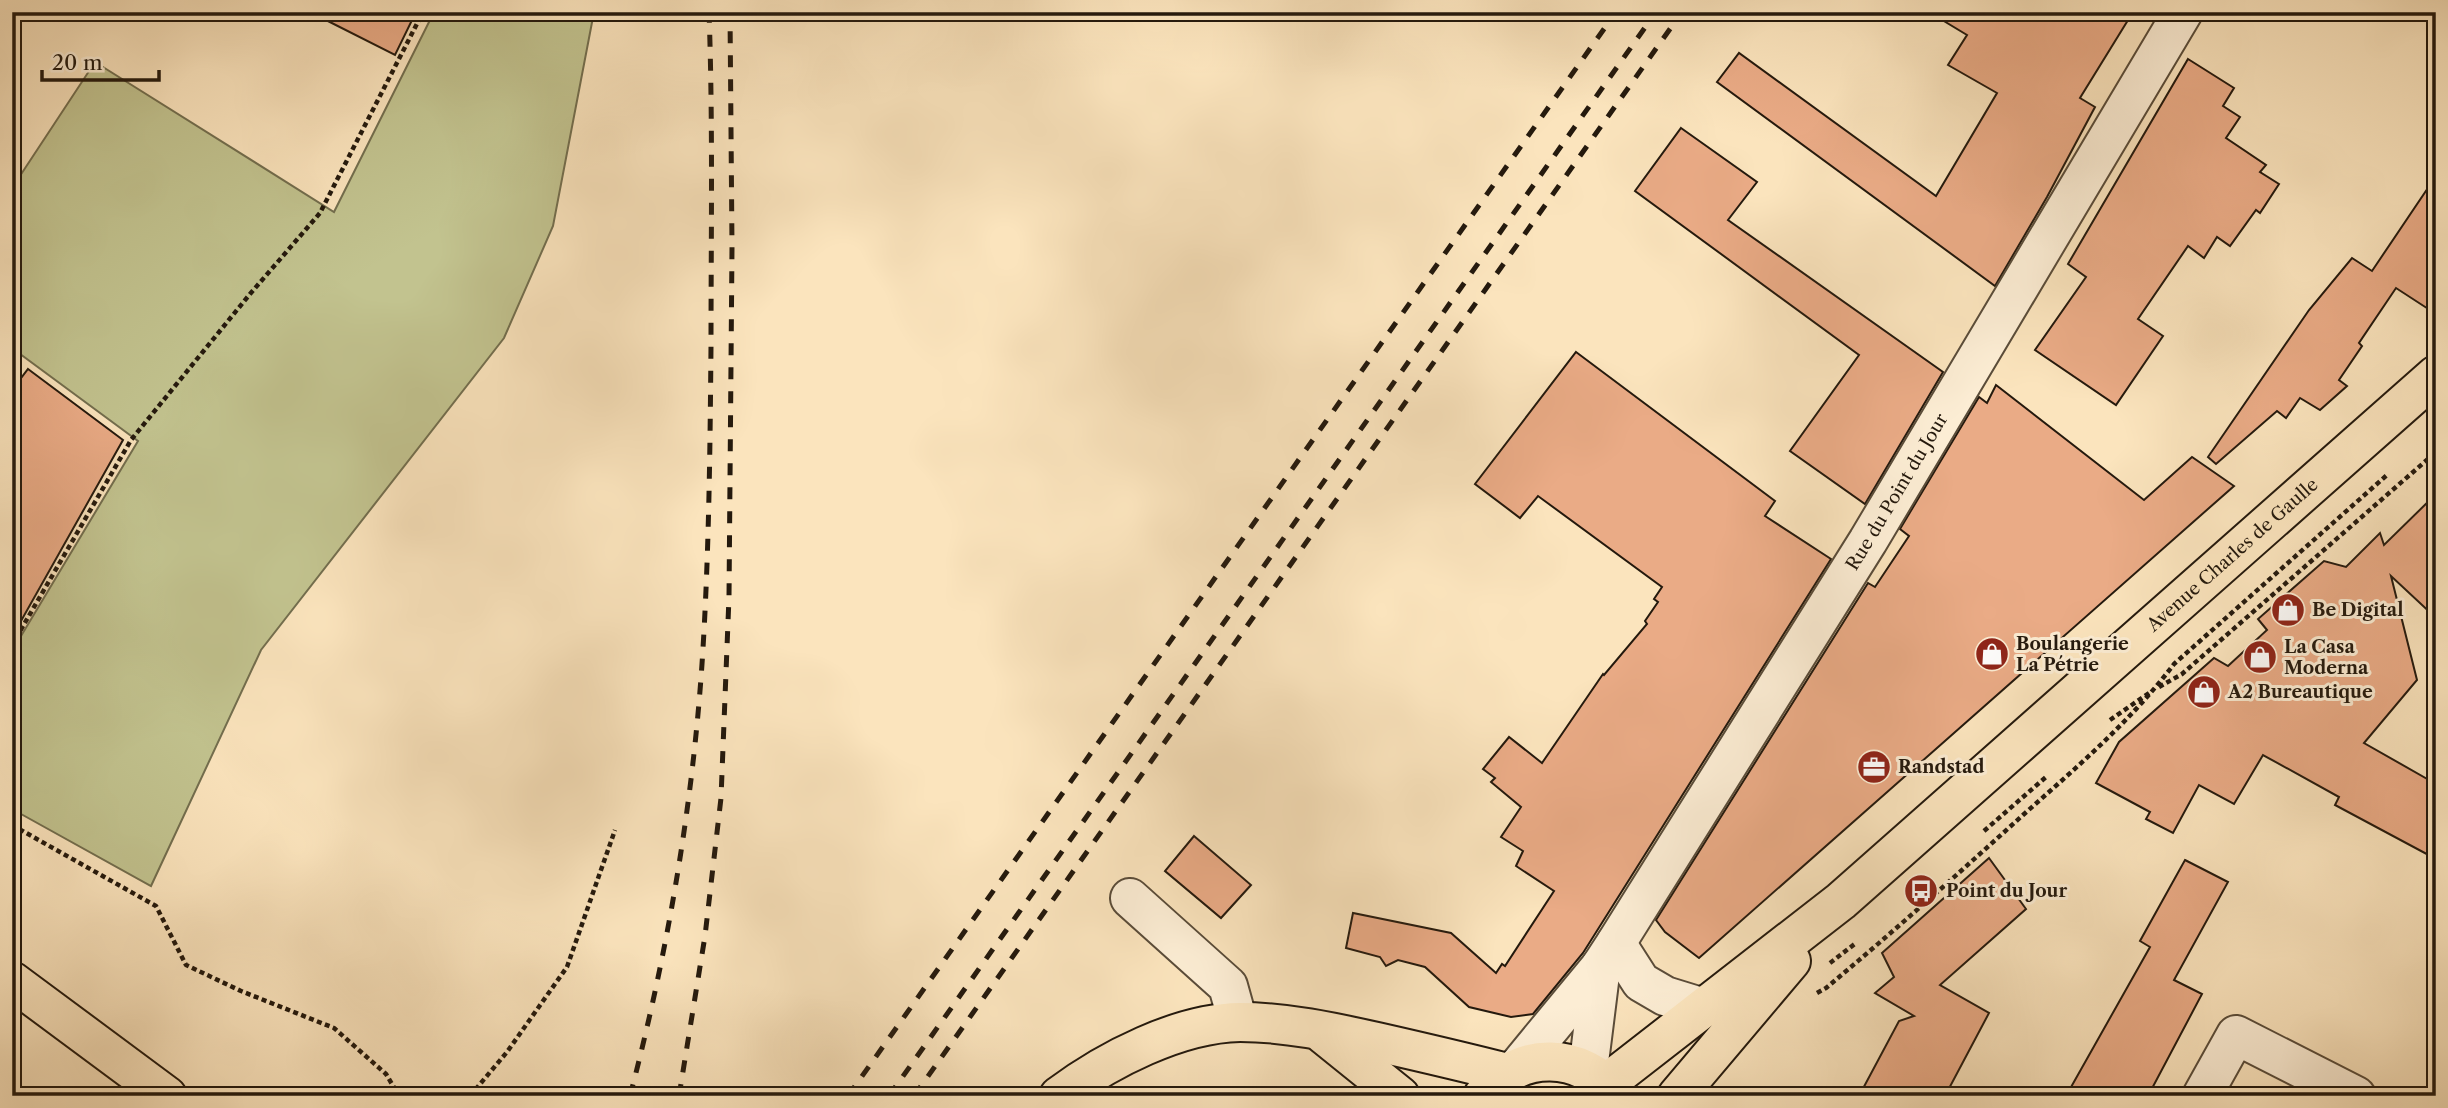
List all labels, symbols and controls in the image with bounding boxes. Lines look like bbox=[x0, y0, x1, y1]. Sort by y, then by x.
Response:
scale bar bbox=[42, 38, 159, 82]
text: 20 m bbox=[52, 50, 103, 75]
street label: Rue du Point du Jour bbox=[1841, 409, 1953, 575]
street label: Avenue Charles de Gaulle bbox=[2142, 473, 2323, 637]
shop icon: Be Digital bbox=[2269, 591, 2307, 629]
place label: Be Digital bbox=[2312, 599, 2404, 621]
place label: Boulangerie La Pétrie bbox=[2016, 633, 2129, 676]
shop icon: Boulangerie La Pétrie bbox=[1973, 635, 2011, 673]
place label: La Casa Moderna bbox=[2284, 636, 2369, 679]
shop icon: La Casa Moderna bbox=[2241, 638, 2279, 676]
shop icon: A2 Bureautique bbox=[2185, 673, 2223, 711]
place label: A2 Bureautique bbox=[2227, 681, 2373, 703]
office icon: Randstad bbox=[1855, 748, 1893, 786]
place label: Randstad bbox=[1898, 756, 1985, 778]
bus stop icon: Point du Jour bbox=[1902, 872, 1940, 910]
place label: Point du Jour bbox=[1946, 880, 2068, 902]

